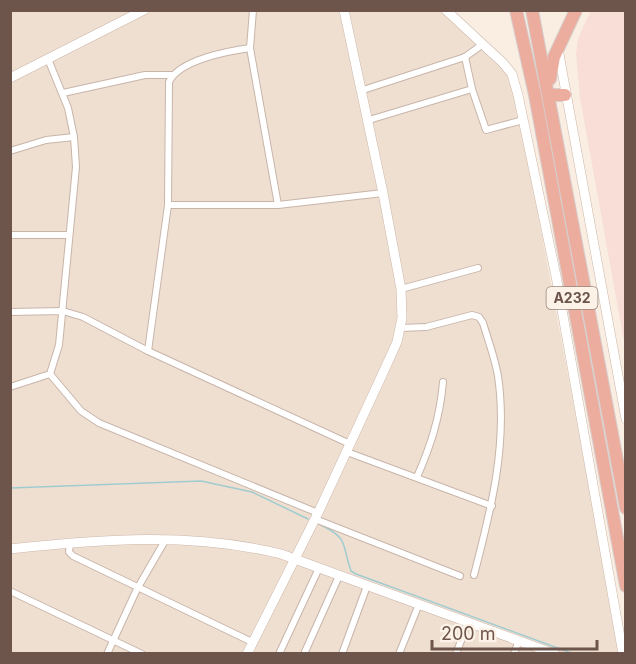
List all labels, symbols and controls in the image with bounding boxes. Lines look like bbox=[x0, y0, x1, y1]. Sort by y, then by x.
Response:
road number: A232 bbox=[546, 287, 598, 309]
scale bar bbox=[432, 613, 597, 651]
text: 200 m bbox=[441, 623, 496, 644]

